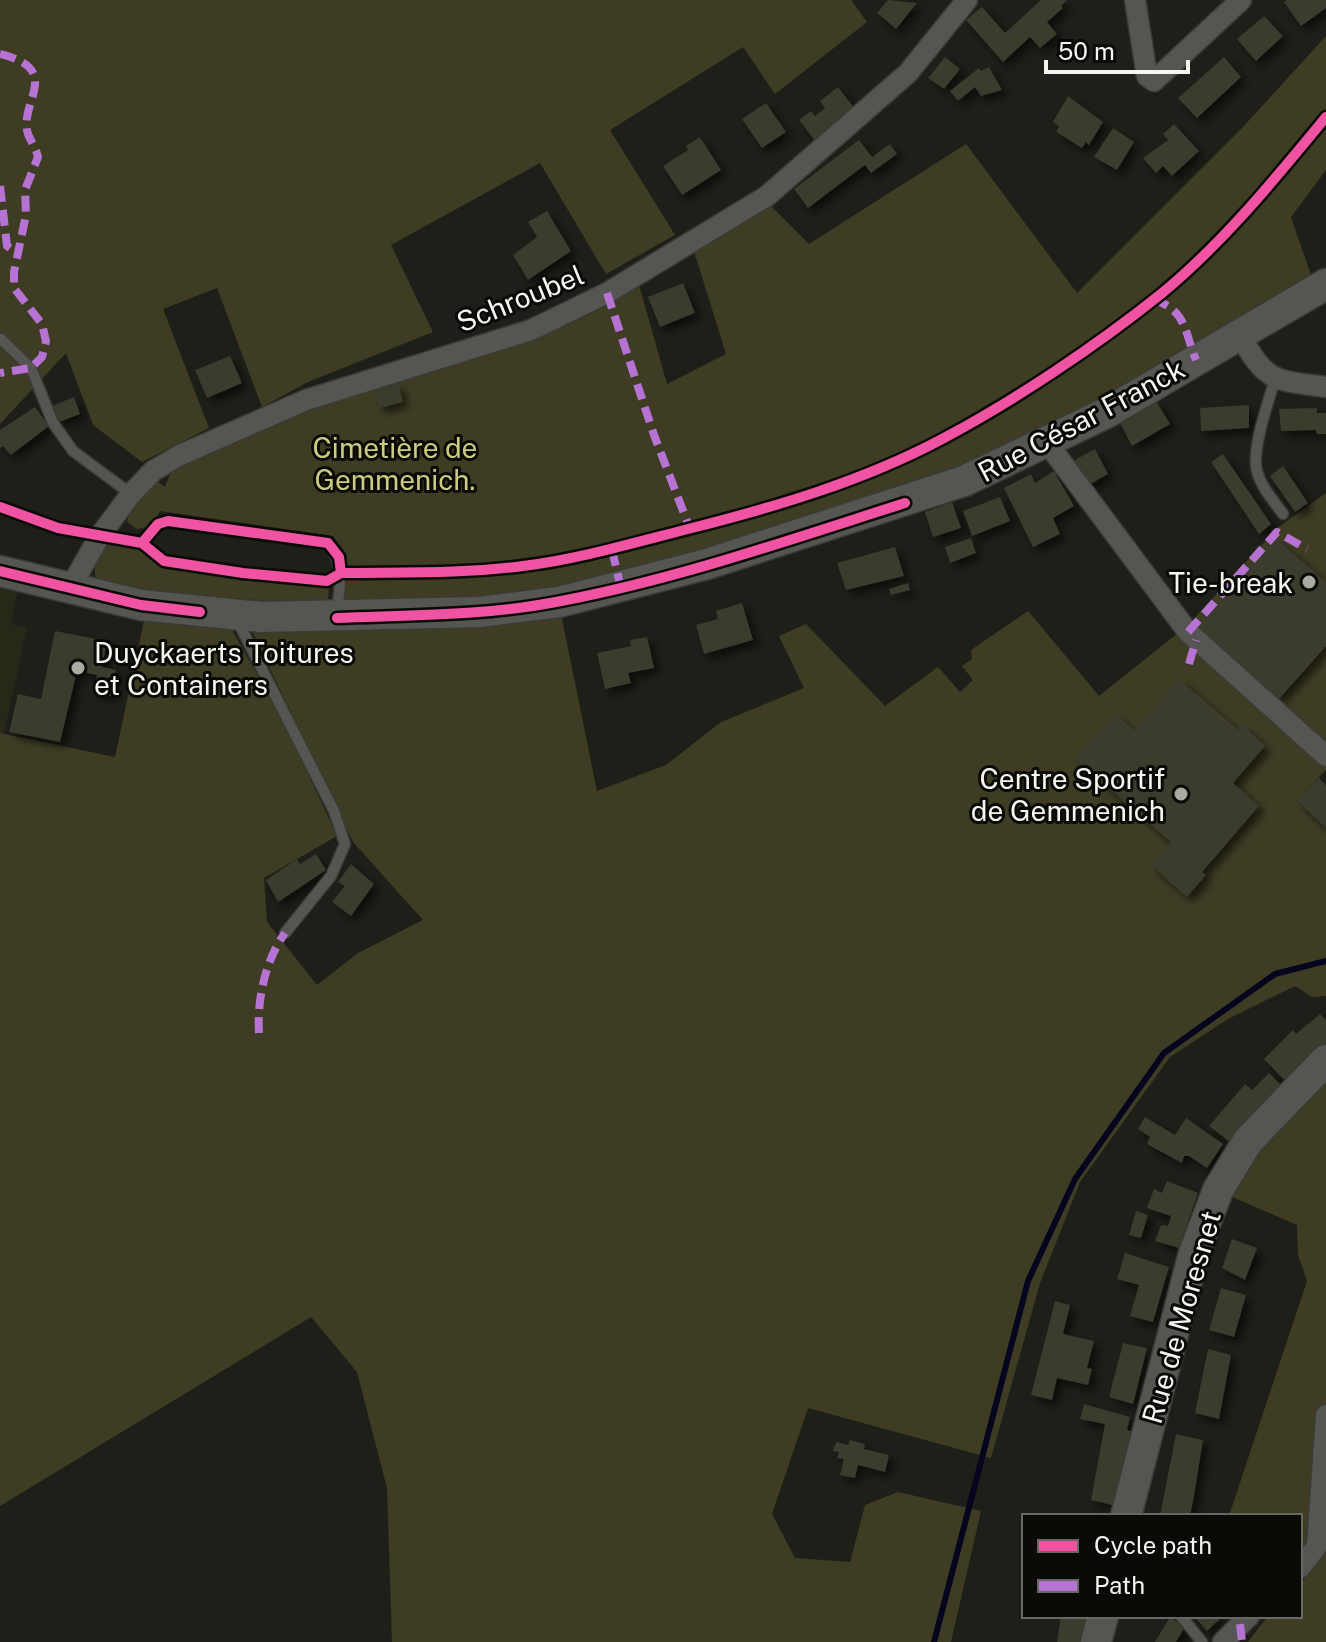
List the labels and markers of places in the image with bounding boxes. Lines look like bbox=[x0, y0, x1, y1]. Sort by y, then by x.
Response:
place label: Tie-break bbox=[1168, 566, 1293, 599]
marker: Tie-break bbox=[1300, 573, 1318, 591]
place label: Duyckaerts Toitures et Containers bbox=[94, 636, 354, 701]
marker: Duyckaerts Toitures et Containers bbox=[69, 659, 87, 677]
place label: Centre Sportif de Gemmenich bbox=[971, 762, 1165, 827]
marker: Centre Sportif de Gemmenich bbox=[1172, 785, 1190, 803]

